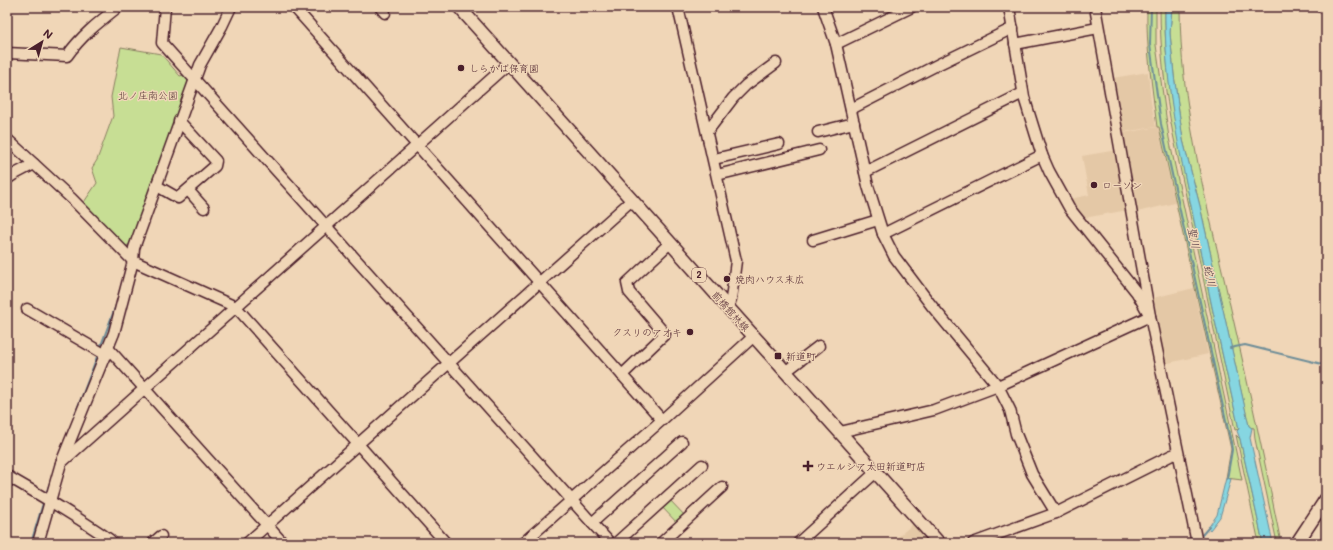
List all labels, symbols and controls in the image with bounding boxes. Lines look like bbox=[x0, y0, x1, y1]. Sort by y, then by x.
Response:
north arrow bbox=[22, 22, 62, 62]
text: N bbox=[40, 25, 56, 42]
place label: しらかば保育園 bbox=[469, 61, 539, 75]
marker: しらかば保育園 bbox=[456, 63, 466, 73]
park label: 北ノ庄南公園 bbox=[118, 88, 178, 102]
place label: ローソン bbox=[1102, 178, 1142, 192]
marker: ローソン bbox=[1089, 180, 1099, 190]
water label: 聖川 bbox=[1185, 226, 1204, 250]
water label: 蛇川 bbox=[1201, 264, 1220, 288]
road number: 2 bbox=[692, 268, 706, 282]
place label: 焼肉ハウス末広 bbox=[735, 272, 804, 286]
marker: 焼肉ハウス末広 bbox=[722, 274, 732, 284]
street label: 前橋館林線 bbox=[709, 288, 753, 334]
place label: クスリのアオキ bbox=[612, 325, 682, 339]
marker: クスリのアオキ bbox=[685, 327, 695, 337]
place label: 新道町 bbox=[786, 349, 816, 363]
marker: 新道町 bbox=[773, 351, 783, 361]
place label: ウエルシア太田新道町店 bbox=[816, 459, 926, 473]
marker: ウエルシア太田新道町店 bbox=[803, 461, 813, 471]

